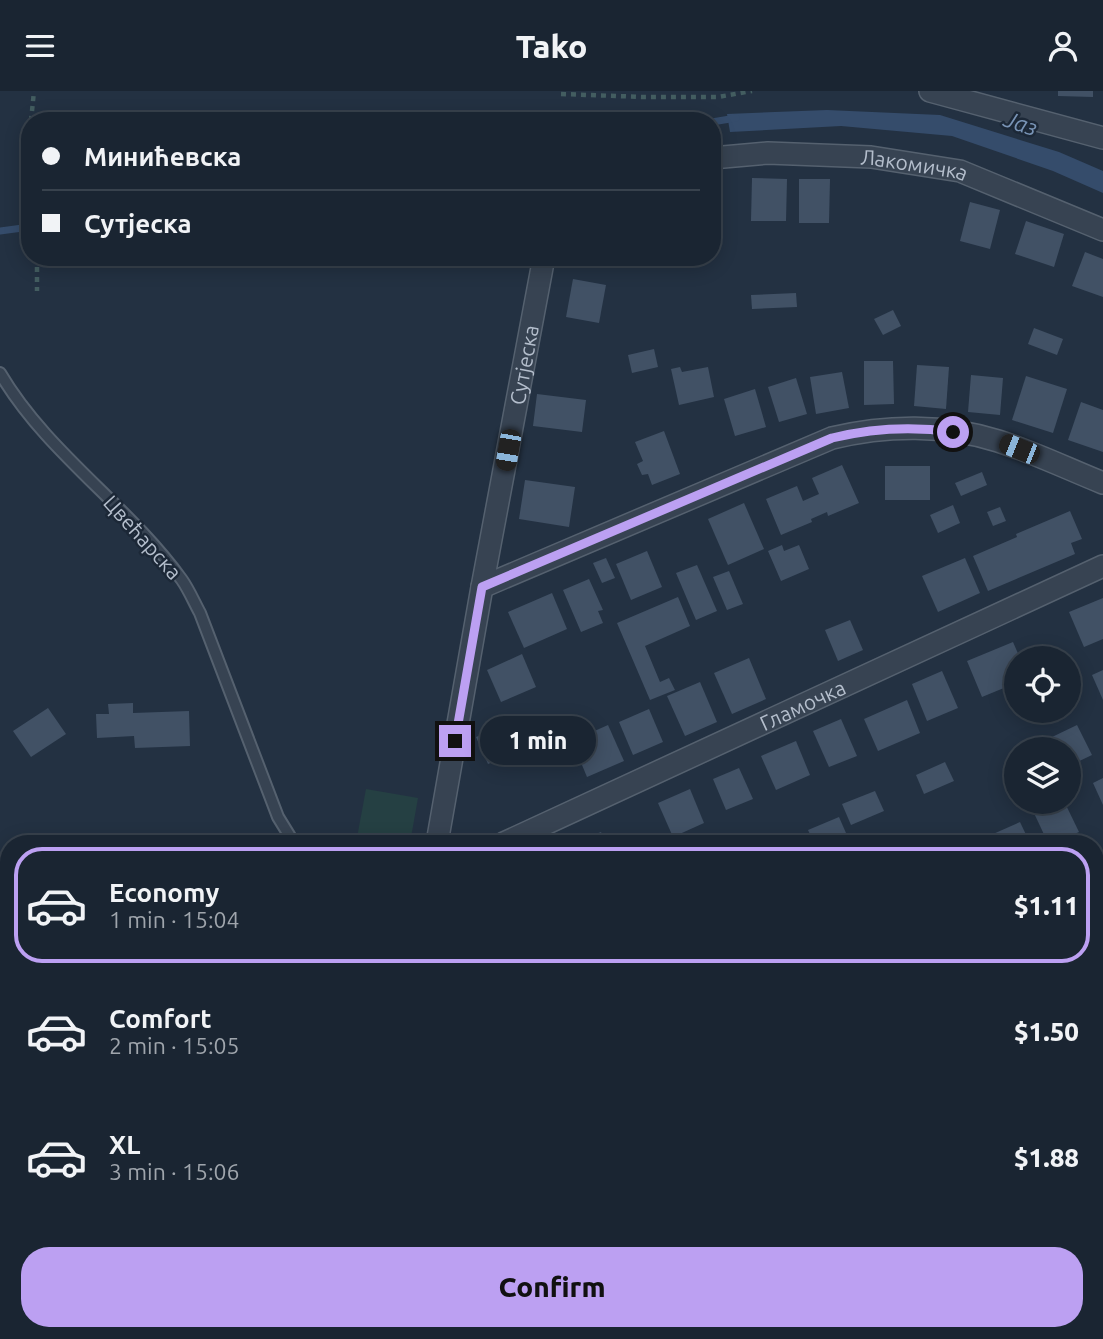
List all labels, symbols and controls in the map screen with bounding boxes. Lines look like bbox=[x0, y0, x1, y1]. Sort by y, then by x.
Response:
icon: menu bbox=[21, 27, 59, 65]
icon: person bbox=[1044, 27, 1082, 65]
text: Tako bbox=[516, 28, 587, 64]
water label: Јаз bbox=[1000, 105, 1041, 140]
text: Минићевска bbox=[84, 142, 241, 171]
street label: Лакомичка bbox=[860, 145, 972, 185]
text: Сутјеска bbox=[84, 209, 192, 238]
street label: Сутјеска bbox=[504, 323, 543, 407]
route start bbox=[937, 416, 969, 448]
car bbox=[495, 427, 522, 473]
car bbox=[996, 431, 1043, 467]
street label: Цвећарска bbox=[99, 490, 187, 584]
map controls bbox=[1004, 646, 1081, 814]
button: locate bbox=[1004, 646, 1081, 723]
street label: Гламочка bbox=[756, 675, 849, 735]
callout: 1 min bbox=[480, 717, 595, 765]
route end bbox=[439, 725, 471, 757]
text: 1 min bbox=[509, 728, 567, 753]
button: layers bbox=[1004, 737, 1081, 814]
icon: car bbox=[25, 874, 88, 937]
text: Economy bbox=[109, 878, 219, 907]
text: $1.11 bbox=[1014, 891, 1079, 920]
text: 1 min · 15:04 bbox=[109, 907, 240, 932]
icon: car bbox=[25, 1000, 88, 1063]
text: Comfort bbox=[109, 1004, 212, 1033]
text: $1.50 bbox=[1014, 1017, 1079, 1046]
text: 2 min · 15:05 bbox=[109, 1033, 240, 1058]
icon: car bbox=[25, 1126, 88, 1189]
text: XL bbox=[109, 1130, 140, 1159]
text: $1.88 bbox=[1014, 1143, 1079, 1172]
text: 3 min · 15:06 bbox=[109, 1159, 240, 1184]
button: Confirm bbox=[21, 1247, 1083, 1327]

